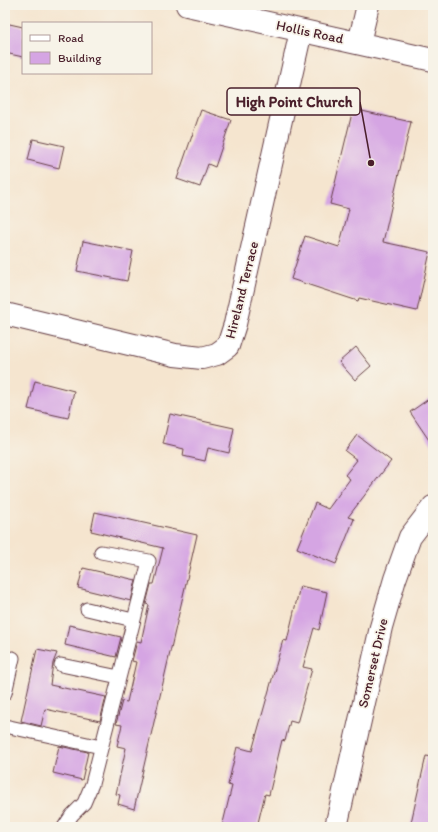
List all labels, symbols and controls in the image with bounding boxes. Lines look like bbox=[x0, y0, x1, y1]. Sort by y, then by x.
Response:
street label: Hollis Road bbox=[275, 17, 345, 47]
legend bbox=[22, 22, 152, 74]
text: Road bbox=[58, 31, 84, 45]
text: Building bbox=[58, 51, 102, 65]
callout: High Point Church bbox=[227, 88, 360, 115]
text: High Point Church bbox=[236, 93, 353, 112]
street label: Hireland Terrace bbox=[222, 239, 262, 340]
street label: Somerset Drive bbox=[354, 616, 392, 709]

